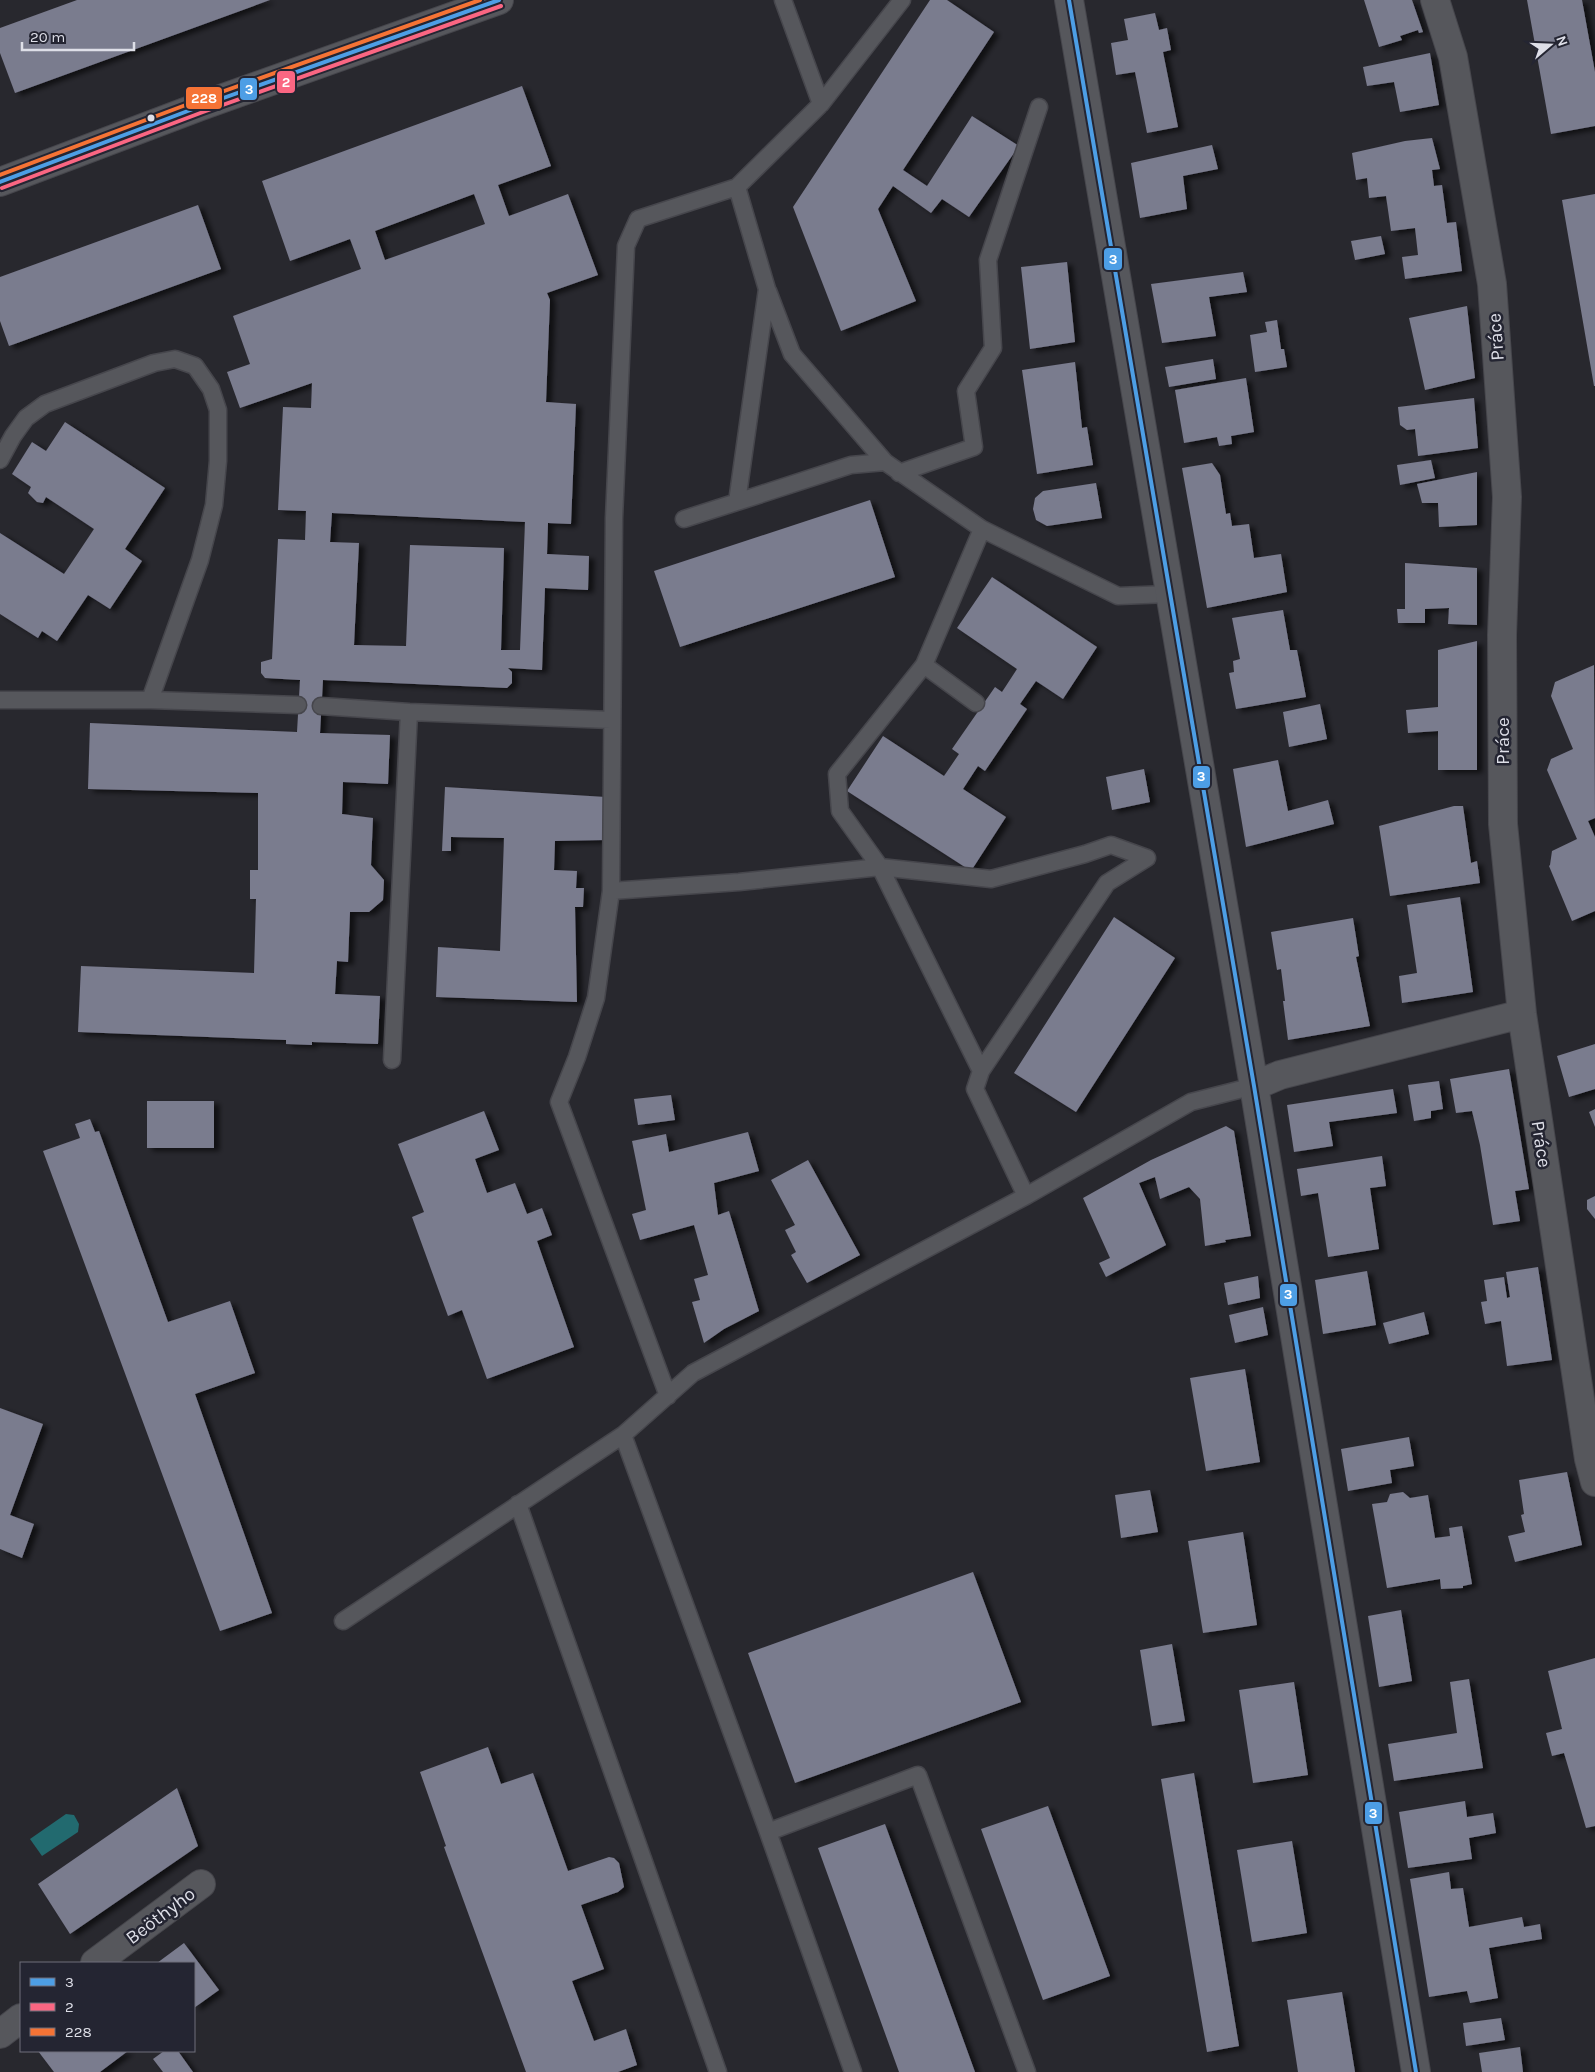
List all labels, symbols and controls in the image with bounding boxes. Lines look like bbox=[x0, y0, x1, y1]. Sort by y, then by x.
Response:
scale bar bbox=[22, 20, 135, 52]
north arrow bbox=[1525, 20, 1575, 70]
text: 20 m bbox=[30, 28, 65, 46]
text: N bbox=[1552, 33, 1571, 48]
line badge: 2 bbox=[276, 70, 296, 94]
text: 2 bbox=[282, 74, 290, 91]
line badge: 3 bbox=[239, 77, 258, 101]
text: 3 bbox=[245, 81, 253, 98]
line badge: 228 bbox=[185, 86, 223, 110]
text: 228 bbox=[191, 90, 217, 107]
unlabelled marker bbox=[146, 113, 156, 123]
line badge: 3 bbox=[1103, 247, 1123, 271]
text: 3 bbox=[1109, 251, 1117, 268]
street label: Práce bbox=[1483, 313, 1509, 361]
street label: Práce bbox=[1492, 717, 1514, 765]
line badge: 3 bbox=[1192, 765, 1211, 789]
text: 3 bbox=[1197, 768, 1205, 785]
street label: Práce bbox=[1526, 1119, 1556, 1169]
line badge: 3 bbox=[1279, 1283, 1298, 1307]
text: 3 bbox=[1284, 1286, 1292, 1303]
line badge: 3 bbox=[1364, 1801, 1383, 1825]
text: 3 bbox=[1369, 1805, 1377, 1822]
street label: Beöthyho bbox=[122, 1883, 200, 1949]
legend bbox=[20, 1962, 195, 2052]
text: 3 bbox=[65, 1973, 74, 1991]
text: 2 bbox=[65, 1998, 74, 2016]
text: 228 bbox=[65, 2023, 92, 2041]

